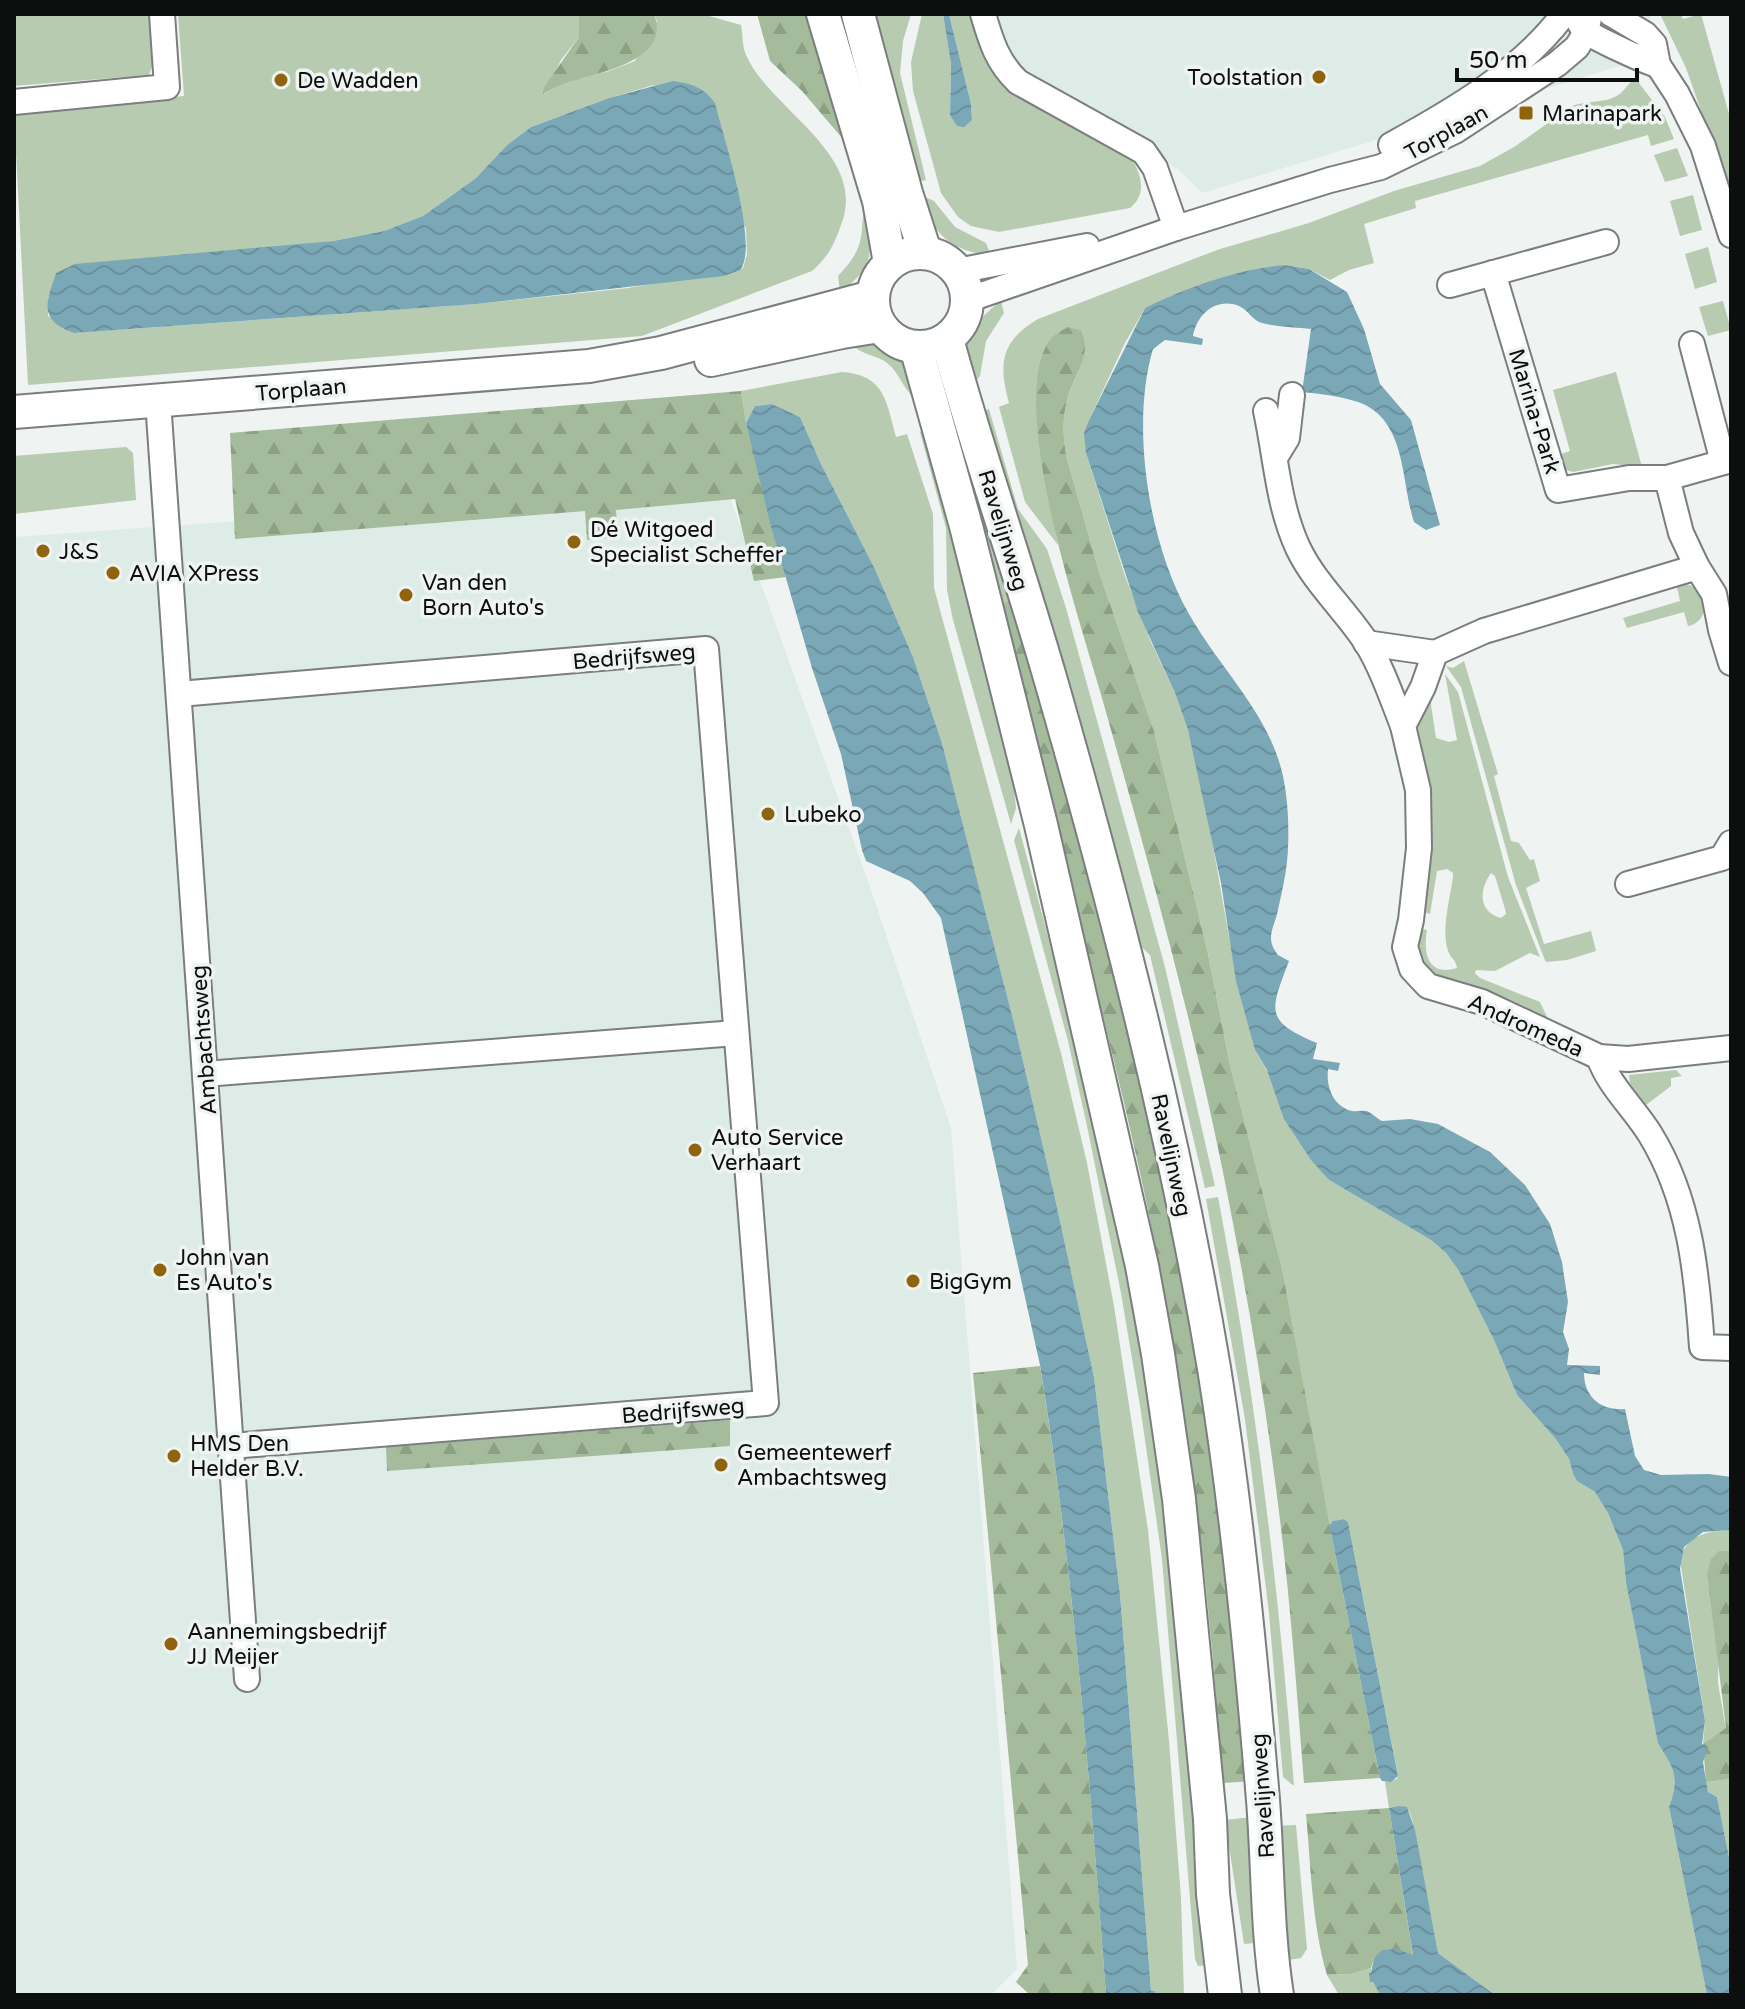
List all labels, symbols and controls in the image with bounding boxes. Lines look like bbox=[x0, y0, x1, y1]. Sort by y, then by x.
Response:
scale bar bbox=[1457, 32, 1637, 82]
text: 50 m bbox=[1469, 46, 1527, 75]
place label: Toolstation bbox=[1187, 65, 1303, 91]
place label: De Wadden bbox=[297, 68, 419, 94]
marker: Toolstation bbox=[1310, 68, 1328, 86]
marker: De Wadden bbox=[272, 71, 290, 89]
street label: Torplaan bbox=[1400, 99, 1493, 166]
place label: Marinapark bbox=[1542, 101, 1662, 127]
marker: Marinapark bbox=[1517, 104, 1535, 122]
street label: Marina-Park bbox=[1503, 346, 1565, 477]
street label: Torplaan bbox=[254, 373, 348, 407]
street label: Ravelijnweg bbox=[972, 467, 1034, 594]
place label: Dé Witgoed Specialist Scheffer bbox=[590, 517, 784, 568]
marker: Dé Witgoed Specialist Scheffer bbox=[565, 533, 583, 551]
place label: J&S bbox=[59, 539, 99, 565]
marker: J&S bbox=[34, 542, 52, 560]
place label: AVIA XPress bbox=[129, 561, 259, 587]
marker: AVIA XPress bbox=[104, 564, 122, 582]
place label: Van den Born Auto's bbox=[422, 570, 544, 621]
marker: Van den Born Auto's bbox=[397, 586, 415, 604]
street label: Bedrijfsweg bbox=[571, 639, 697, 675]
place label: Lubeko bbox=[784, 802, 862, 828]
marker: Lubeko bbox=[759, 805, 777, 823]
street label: Ambachtsweg bbox=[186, 964, 222, 1116]
street label: Andromeda bbox=[1464, 989, 1587, 1063]
street label: Ravelijnweg bbox=[1145, 1091, 1197, 1219]
place label: Auto Service Verhaart bbox=[711, 1125, 844, 1176]
marker: Auto Service Verhaart bbox=[686, 1141, 704, 1159]
place label: John van Es Auto's bbox=[176, 1245, 272, 1296]
marker: John van Es Auto's bbox=[151, 1261, 169, 1279]
place label: BigGym bbox=[929, 1269, 1012, 1295]
marker: BigGym bbox=[904, 1272, 922, 1290]
street label: Bedrijfsweg bbox=[620, 1393, 746, 1429]
place label: HMS Den Helder B.V. bbox=[190, 1431, 304, 1482]
place label: Gemeentewerf Ambachtsweg bbox=[737, 1440, 892, 1491]
marker: HMS Den Helder B.V. bbox=[165, 1447, 183, 1465]
marker: Gemeentewerf Ambachtsweg bbox=[712, 1456, 730, 1474]
place label: Aannemingsbedrijf JJ Meijer bbox=[187, 1619, 387, 1670]
marker: Aannemingsbedrijf JJ Meijer bbox=[162, 1635, 180, 1653]
street label: Ravelijnweg bbox=[1246, 1733, 1280, 1859]

